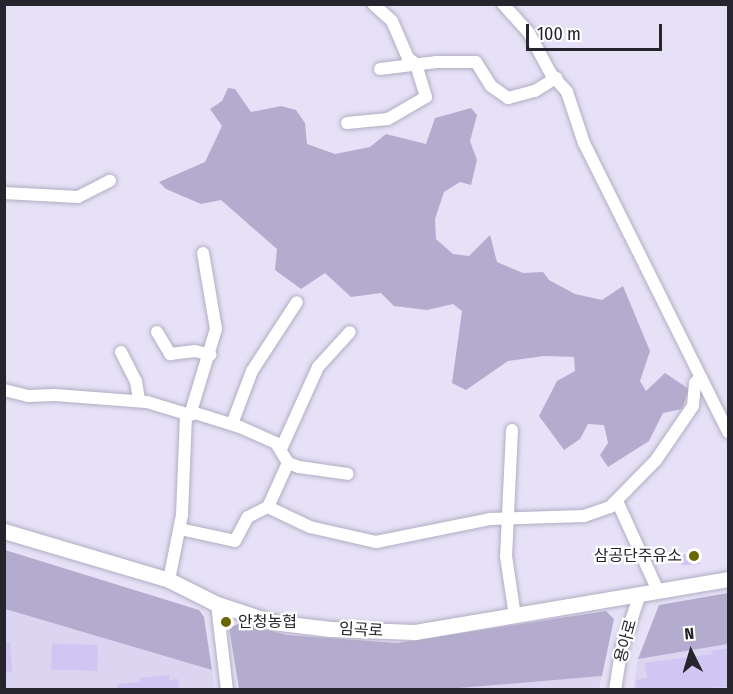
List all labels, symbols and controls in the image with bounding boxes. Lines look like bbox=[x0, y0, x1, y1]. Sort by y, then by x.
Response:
scale bar bbox=[529, 12, 666, 50]
text: 100 m bbox=[537, 23, 581, 45]
place label: 삼공단주유소 bbox=[594, 546, 682, 566]
marker: 삼공단주유소 bbox=[687, 549, 701, 563]
place label: 안청농협 bbox=[238, 612, 297, 632]
marker: 안청농협 bbox=[219, 615, 233, 629]
street label: 용아로 bbox=[611, 617, 641, 665]
street label: 임곡로 bbox=[338, 619, 384, 641]
north arrow bbox=[661, 622, 721, 682]
text: N bbox=[684, 624, 695, 643]

